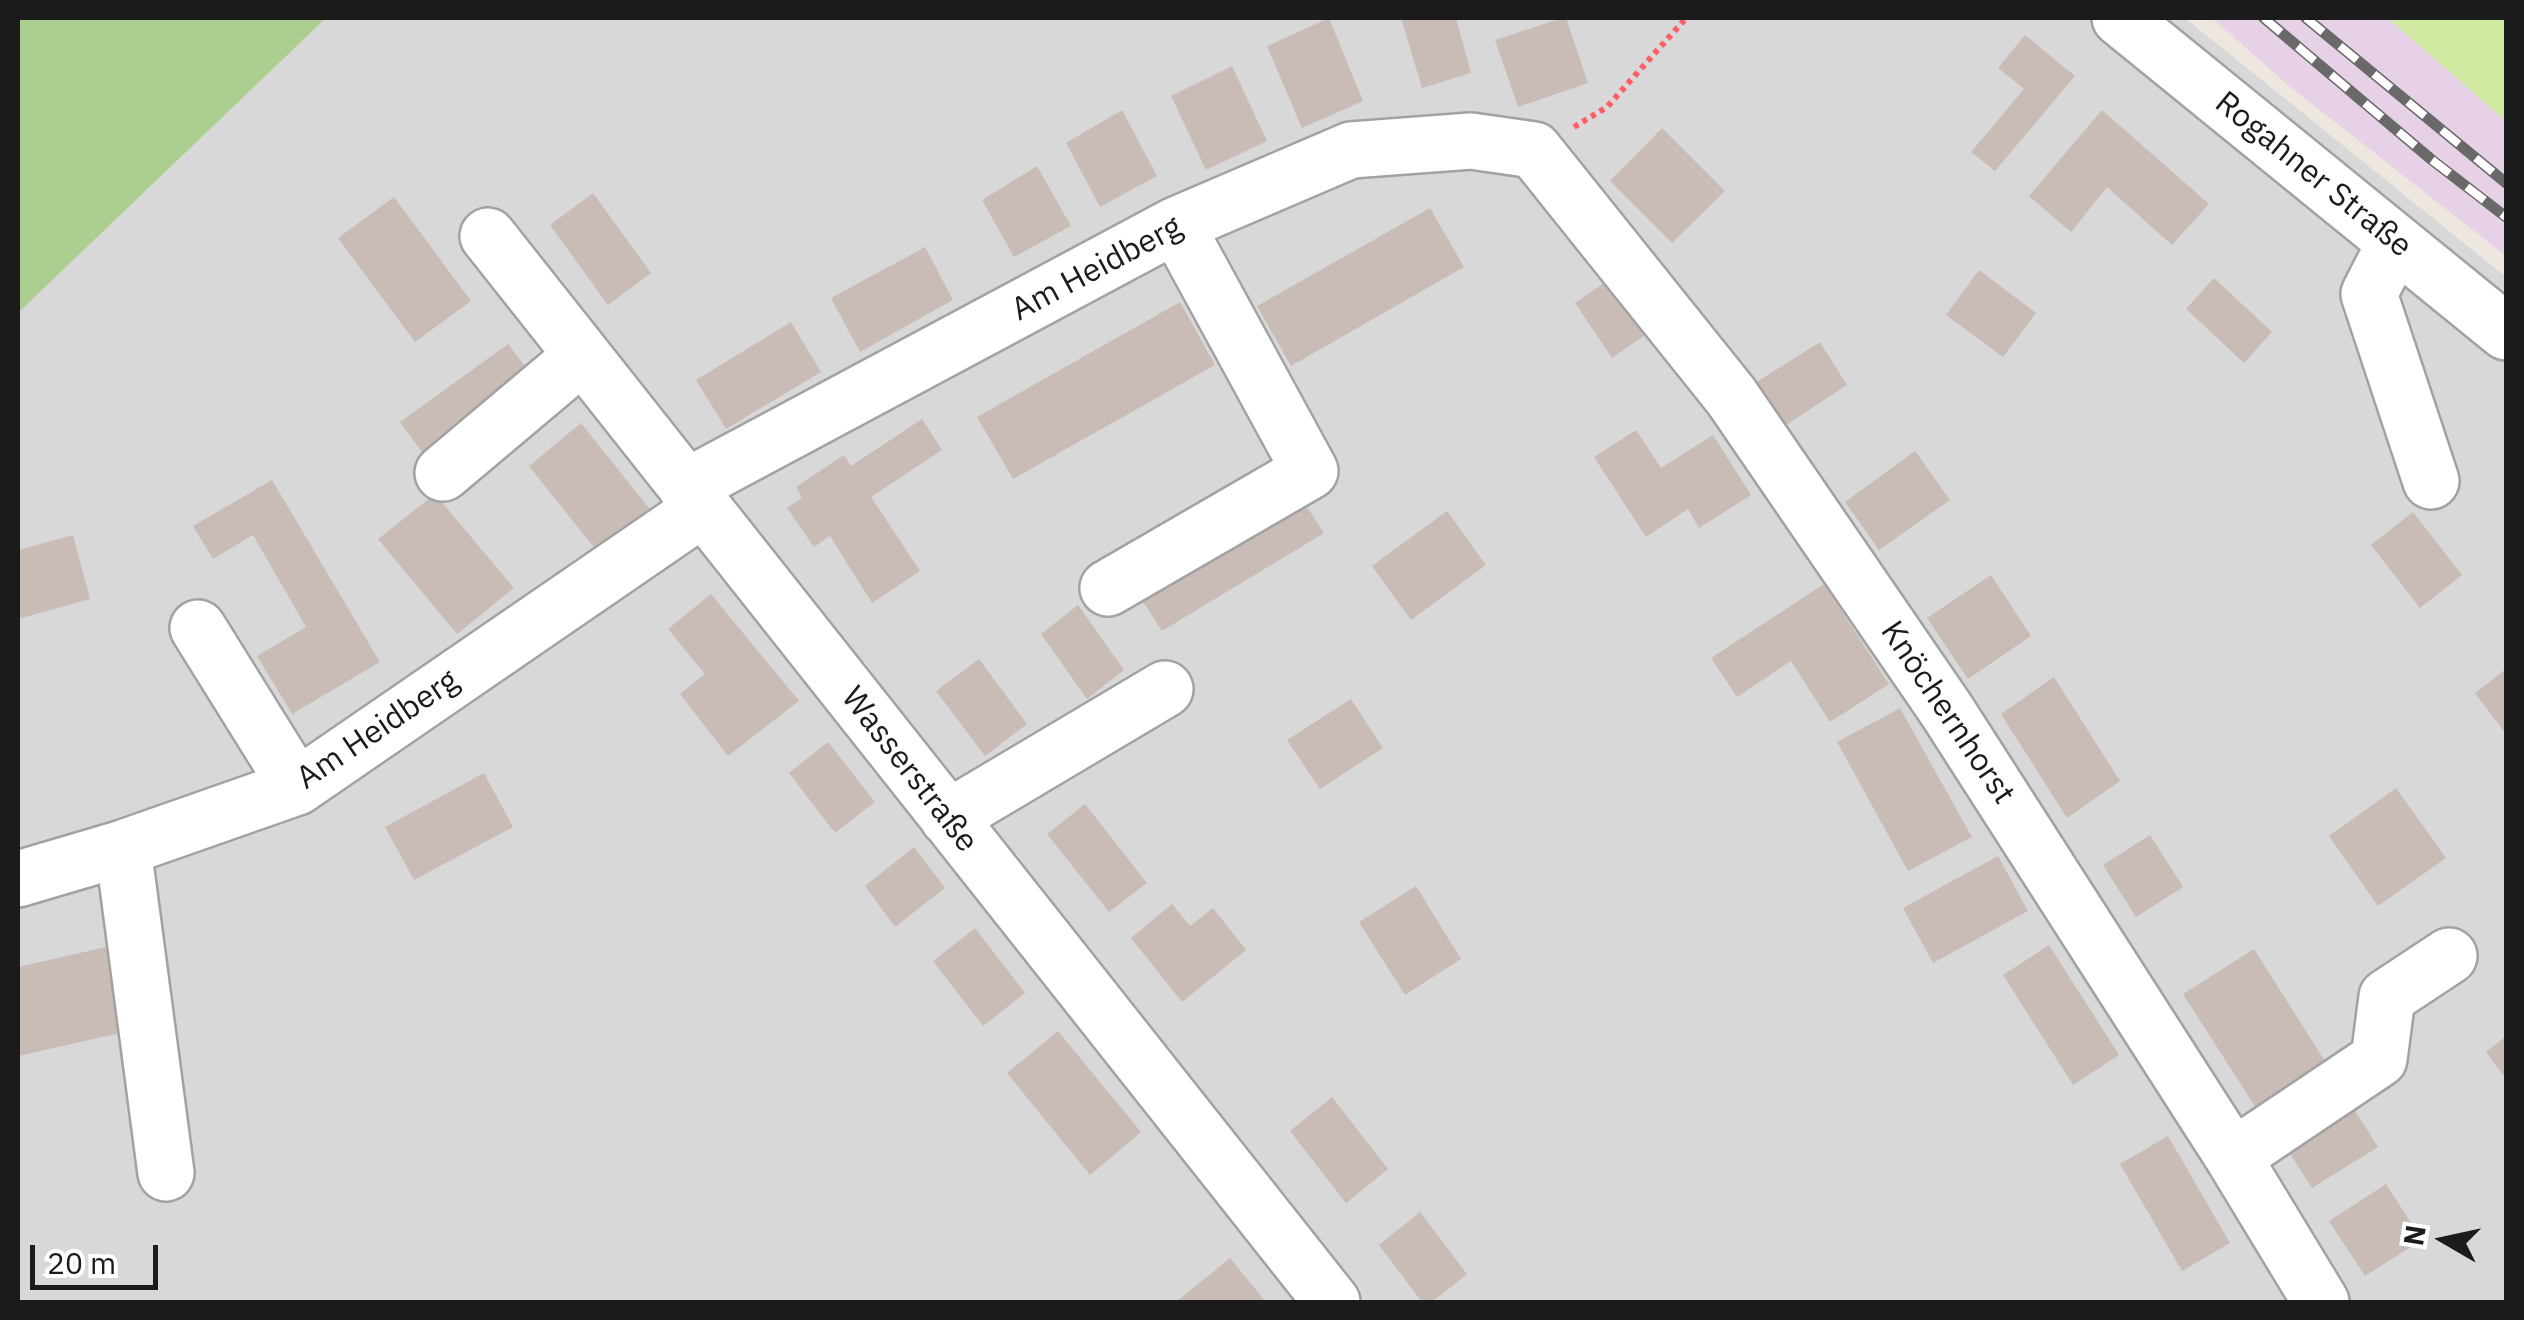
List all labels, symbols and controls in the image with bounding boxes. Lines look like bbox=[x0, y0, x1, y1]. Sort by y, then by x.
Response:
street label: Rogahner Straße bbox=[2207, 84, 2419, 266]
street label: Am Heidberg bbox=[1006, 208, 1188, 330]
street label: Knöchernhorst bbox=[1872, 614, 2022, 812]
street label: Am Heidberg bbox=[290, 662, 466, 798]
street label: Wasserstraße bbox=[833, 680, 985, 860]
north arrow bbox=[2394, 1190, 2494, 1290]
text: N bbox=[2394, 1222, 2434, 1248]
scale bar bbox=[35, 1225, 162, 1287]
text: 20 m bbox=[47, 1243, 116, 1282]

